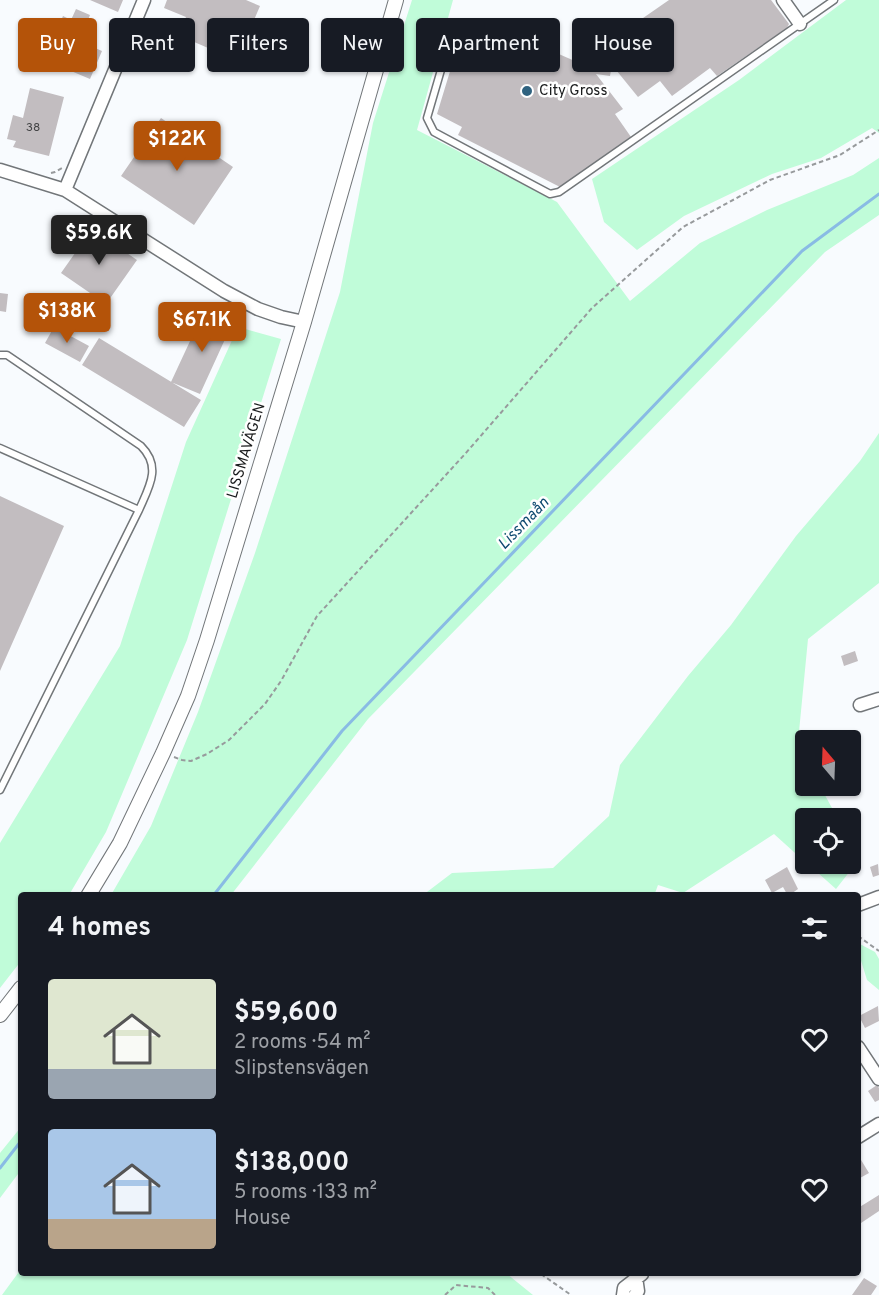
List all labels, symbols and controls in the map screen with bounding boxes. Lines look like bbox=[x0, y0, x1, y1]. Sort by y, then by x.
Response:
chip: Buy bbox=[18, 18, 97, 72]
chip: Rent bbox=[109, 18, 195, 72]
chip: Filters bbox=[207, 18, 309, 72]
chip: New bbox=[321, 18, 404, 72]
chip: Apartment bbox=[416, 18, 560, 72]
chip: House bbox=[572, 18, 674, 72]
place label: City Gross bbox=[539, 82, 607, 101]
marker: City Gross bbox=[520, 84, 534, 98]
house number: 38 bbox=[26, 120, 40, 136]
pin: $122K bbox=[135, 121, 219, 172]
text: $122K bbox=[148, 127, 206, 153]
pin: $59.6K bbox=[50, 215, 148, 266]
text: $59.6K bbox=[65, 221, 133, 247]
pin: $138K bbox=[25, 293, 109, 344]
text: $138K bbox=[38, 299, 96, 325]
pin: $67.1K bbox=[153, 302, 251, 353]
text: $67.1K bbox=[172, 308, 232, 334]
street label: LISSMAVÄGEN bbox=[222, 401, 271, 501]
water label: Lissmaån bbox=[494, 493, 554, 554]
north arrow bbox=[795, 730, 861, 796]
map controls bbox=[795, 730, 861, 874]
button: locate bbox=[795, 808, 861, 874]
text: 4 homes bbox=[48, 912, 151, 945]
icon: filters bbox=[798, 912, 831, 945]
text: $59,600 bbox=[234, 997, 338, 1030]
icon: home bbox=[96, 1003, 168, 1075]
icon: heart bbox=[798, 1023, 831, 1056]
text: 2 rooms · 54 m² bbox=[234, 1030, 371, 1056]
text: Slipstensvägen bbox=[234, 1056, 369, 1082]
text: $138,000 bbox=[234, 1147, 349, 1180]
icon: home bbox=[96, 1153, 168, 1225]
icon: heart bbox=[798, 1173, 831, 1206]
text: 5 rooms · 133 m² bbox=[234, 1180, 377, 1206]
text: House bbox=[234, 1206, 290, 1232]

